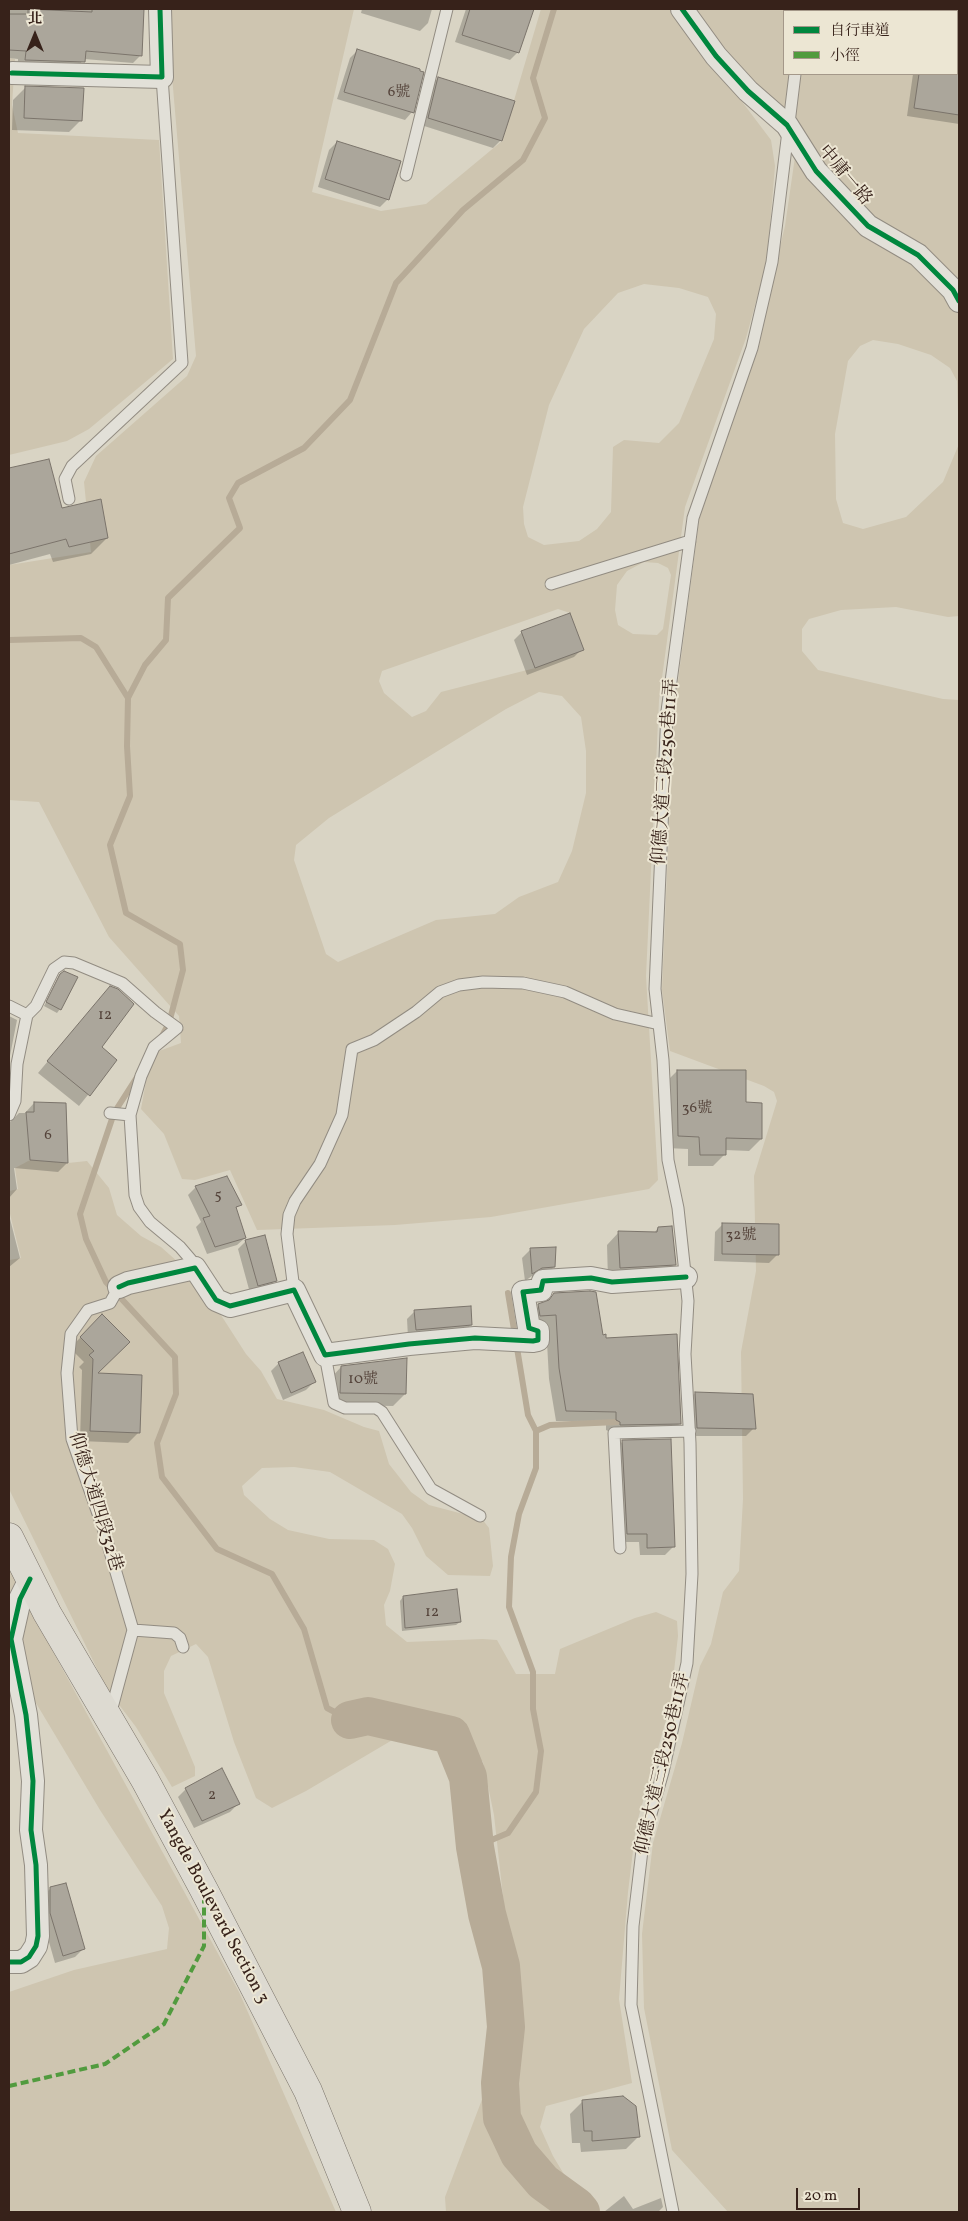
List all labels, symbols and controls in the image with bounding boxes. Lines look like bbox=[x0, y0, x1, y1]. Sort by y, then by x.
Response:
north arrow bbox=[10, 10, 60, 60]
text: 北 bbox=[28, 10, 42, 29]
legend bbox=[783, 10, 958, 75]
text: 自行車道 bbox=[830, 21, 890, 42]
text: 小徑 bbox=[830, 46, 860, 67]
house number: 6號 bbox=[388, 84, 410, 102]
street label: 中庸一路 bbox=[813, 141, 875, 211]
street label: 仰德大道三段250巷11弄 bbox=[650, 678, 684, 866]
house number: 12 bbox=[98, 1007, 112, 1025]
house number: 36號 bbox=[682, 1100, 712, 1118]
house number: 6 bbox=[44, 1127, 52, 1145]
house number: 5 bbox=[214, 1187, 222, 1205]
house number: 32號 bbox=[726, 1227, 756, 1245]
house number: 10號 bbox=[348, 1371, 378, 1389]
street label: 仰德大道四段32巷 bbox=[62, 1430, 126, 1574]
house number: 12 bbox=[425, 1604, 439, 1622]
street label: 仰德大道三段250巷11弄 bbox=[632, 1671, 696, 1857]
house number: 2 bbox=[208, 1787, 216, 1805]
street label: Yangde Boulevard Section 3 bbox=[151, 1806, 273, 2008]
scale bar bbox=[798, 2178, 862, 2210]
text: 20 m bbox=[804, 2186, 837, 2207]

